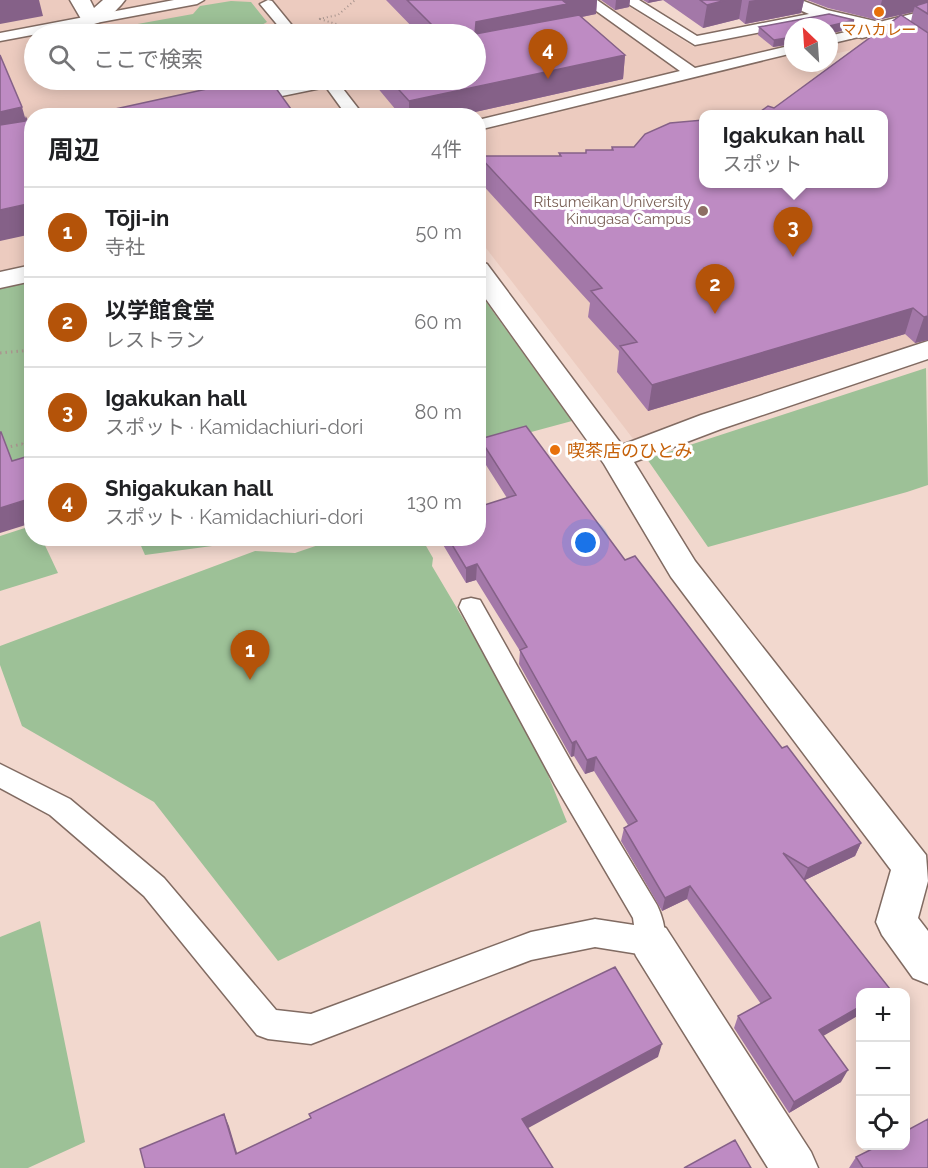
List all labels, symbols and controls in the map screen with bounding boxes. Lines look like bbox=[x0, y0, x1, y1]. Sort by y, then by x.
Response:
marker: マハカレー bbox=[872, 5, 886, 19]
north arrow bbox=[784, 18, 838, 72]
place label: マハカレー bbox=[841, 21, 917, 39]
search box bbox=[24, 24, 486, 90]
pin: 4 bbox=[528, 29, 568, 79]
icon: search bbox=[45, 41, 78, 74]
text: ここで検索 bbox=[93, 46, 203, 72]
popup bbox=[699, 110, 888, 188]
text: Igakukan hall bbox=[723, 122, 864, 148]
text: 周辺 bbox=[48, 135, 100, 165]
text: 4件 bbox=[431, 137, 462, 161]
text: スポット bbox=[723, 152, 803, 176]
place label: Ritsumeikan University Kinugasa Campus bbox=[534, 193, 691, 228]
marker: Ritsumeikan University Kinugasa Campus bbox=[696, 204, 710, 218]
text: Tōji-in bbox=[105, 205, 169, 231]
pin: 3 bbox=[774, 208, 812, 257]
text: 1 bbox=[63, 220, 72, 244]
text: 50 m bbox=[415, 220, 462, 244]
text: 寺社 bbox=[105, 235, 145, 259]
pin: 2 bbox=[696, 264, 734, 314]
text: 以学館食堂 bbox=[105, 297, 215, 323]
text: 2 bbox=[62, 310, 73, 334]
text: 60 m bbox=[414, 310, 462, 334]
text: レストラン bbox=[105, 328, 205, 352]
text: Igakukan hall bbox=[105, 385, 247, 411]
text: 3 bbox=[62, 400, 73, 424]
text: 80 m bbox=[414, 400, 462, 424]
text: スポット · Kamidachiuri-dori bbox=[105, 415, 363, 439]
place label: 喫茶店のひとみ bbox=[567, 440, 692, 461]
marker: 喫茶店のひとみ bbox=[548, 443, 562, 457]
text: Shigakukan hall bbox=[105, 475, 273, 501]
text: 4 bbox=[62, 490, 73, 514]
text: 130 m bbox=[407, 490, 462, 514]
text: スポット · Kamidachiuri-dori bbox=[105, 505, 363, 529]
your location bbox=[571, 528, 600, 557]
pin: 1 bbox=[230, 630, 270, 680]
map controls bbox=[856, 988, 910, 1150]
button: + bbox=[856, 988, 910, 1042]
button: − bbox=[856, 1042, 910, 1096]
button: locate bbox=[856, 1096, 910, 1150]

